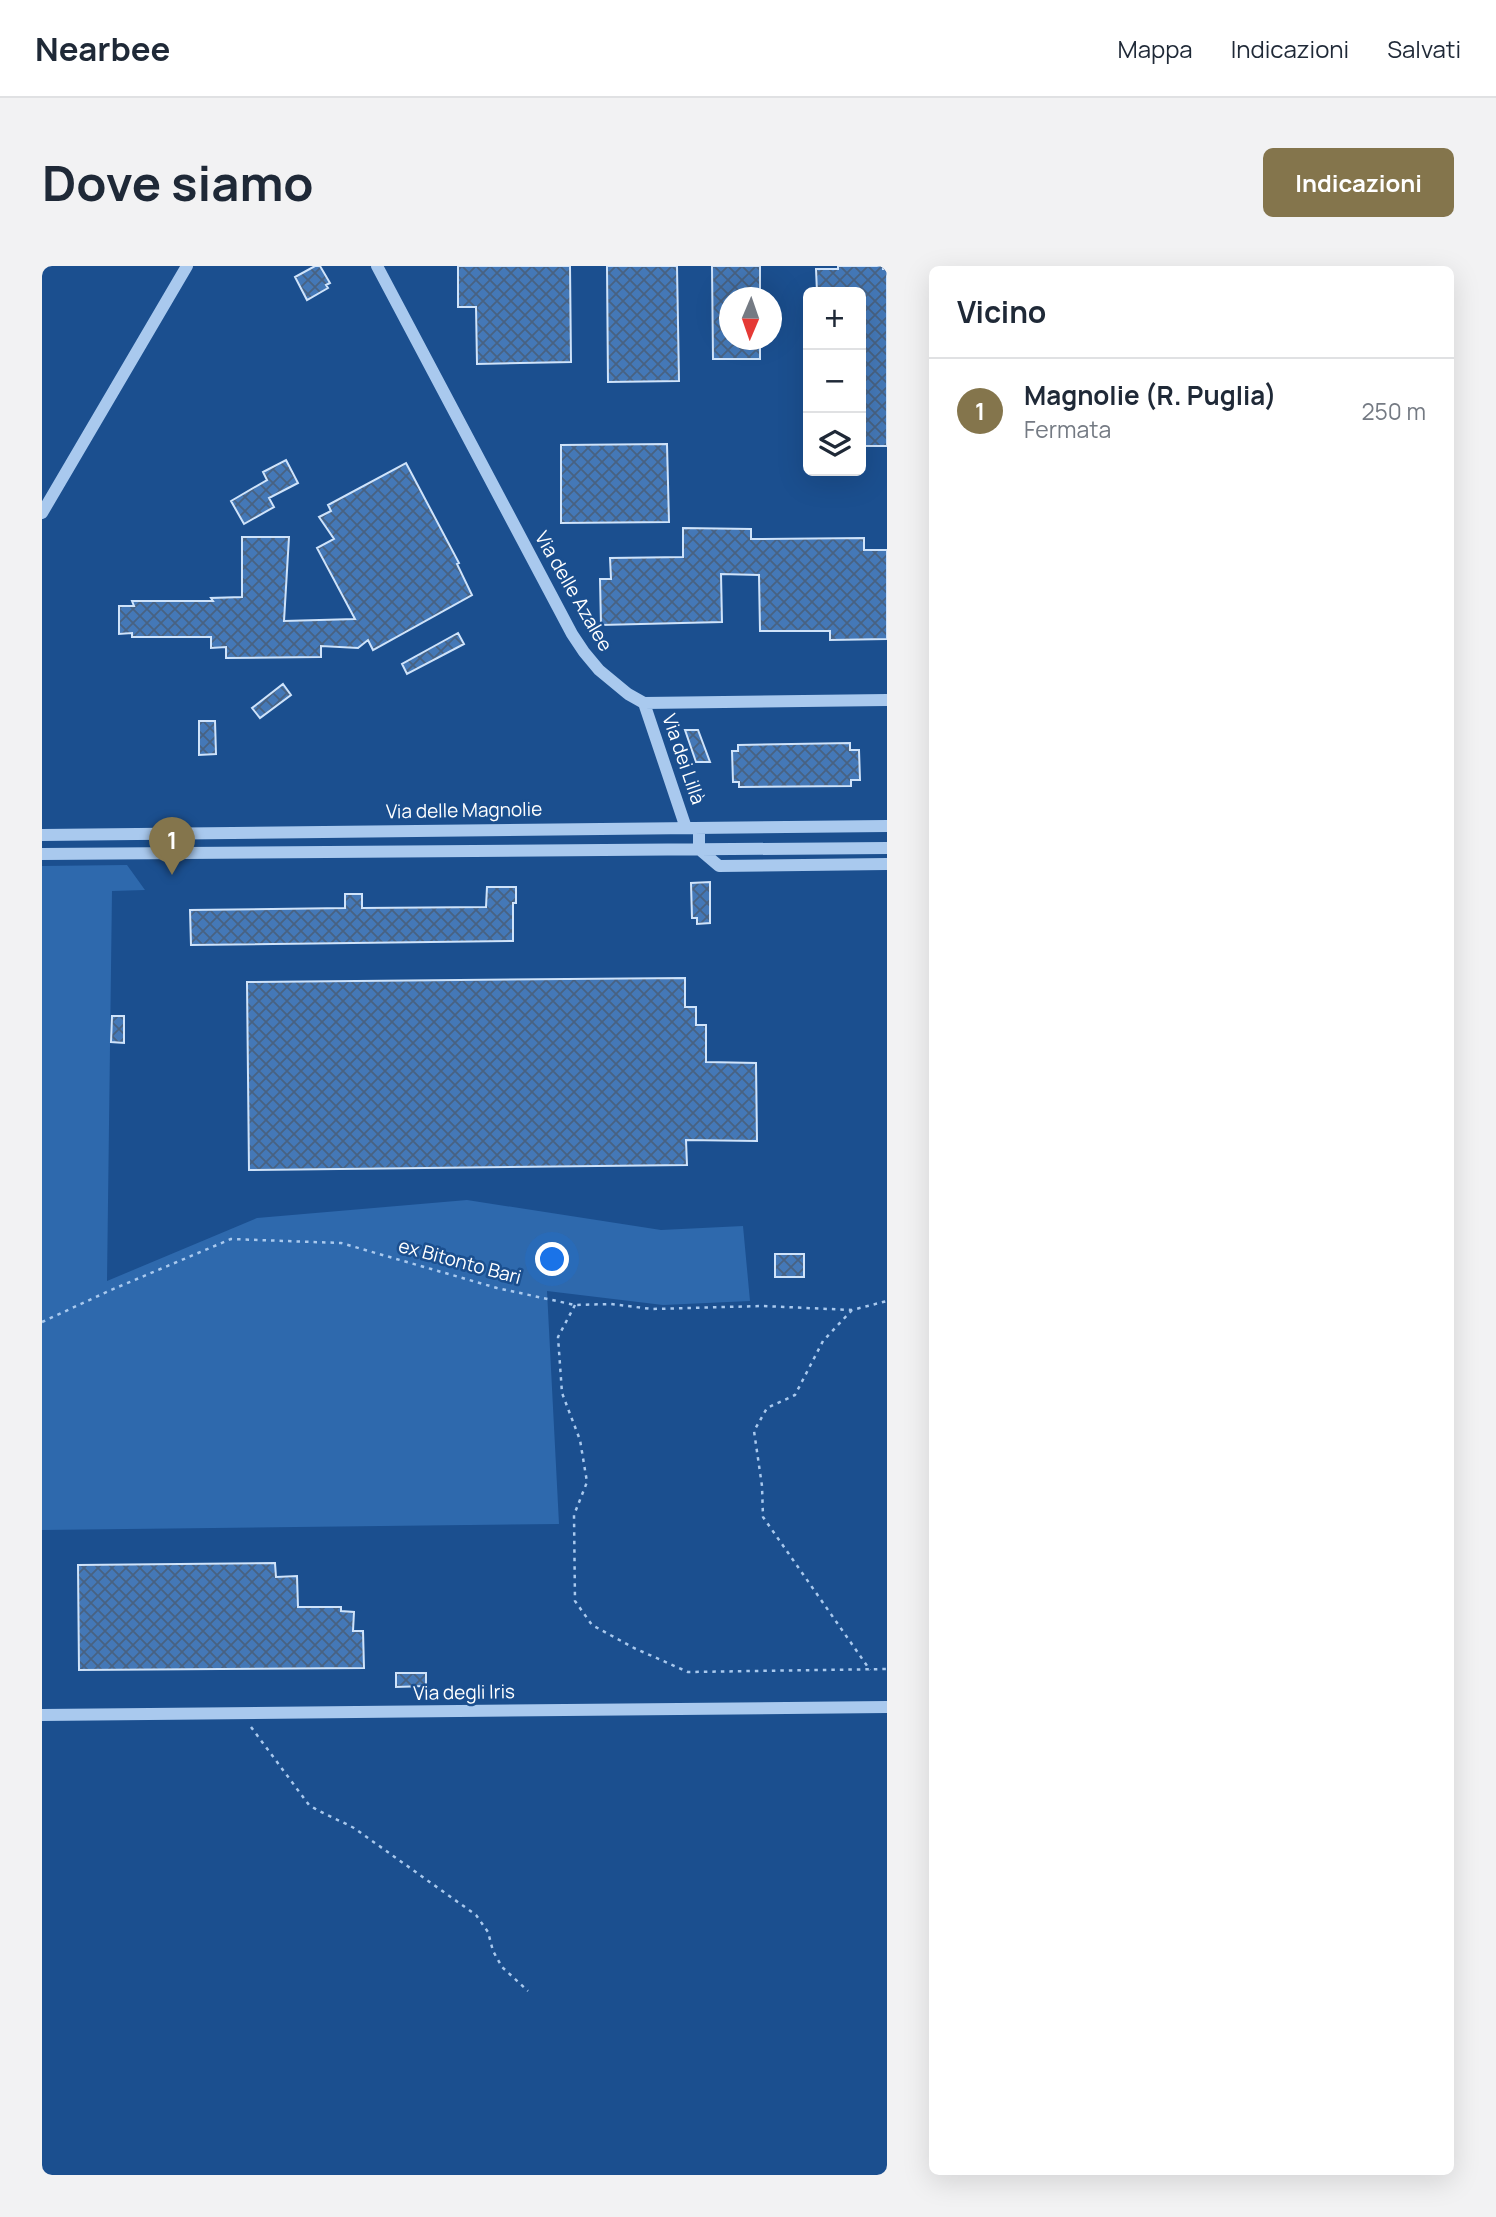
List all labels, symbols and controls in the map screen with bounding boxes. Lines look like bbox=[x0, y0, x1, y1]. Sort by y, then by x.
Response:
text: Nearbee bbox=[35, 26, 170, 71]
text: Mappa bbox=[1117, 32, 1193, 65]
text: Indicazioni bbox=[1231, 32, 1349, 65]
text: Salvati bbox=[1387, 32, 1461, 65]
button: Indicazioni bbox=[1263, 148, 1454, 217]
text: Dove siamo bbox=[42, 149, 313, 216]
north arrow bbox=[719, 287, 782, 350]
map controls bbox=[803, 287, 866, 476]
button: + bbox=[803, 287, 866, 350]
text: Vicino bbox=[957, 291, 1046, 332]
button: − bbox=[803, 350, 866, 413]
text: Magnolie (R. Puglia) bbox=[1024, 377, 1277, 413]
text: 1 bbox=[975, 395, 985, 427]
text: 250 m bbox=[1361, 395, 1426, 427]
button: layers bbox=[803, 413, 866, 476]
text: Fermata bbox=[1024, 413, 1111, 445]
street label: Via delle Azalee bbox=[529, 526, 619, 656]
street label: Via dei Lillà bbox=[656, 710, 712, 808]
street label: Via delle Magnolie bbox=[386, 796, 542, 824]
pin: 1 bbox=[149, 817, 195, 875]
street label: ex Bitonto Bari bbox=[396, 1232, 524, 1290]
your location bbox=[535, 1242, 569, 1276]
street label: Via degli Iris bbox=[413, 1678, 515, 1706]

